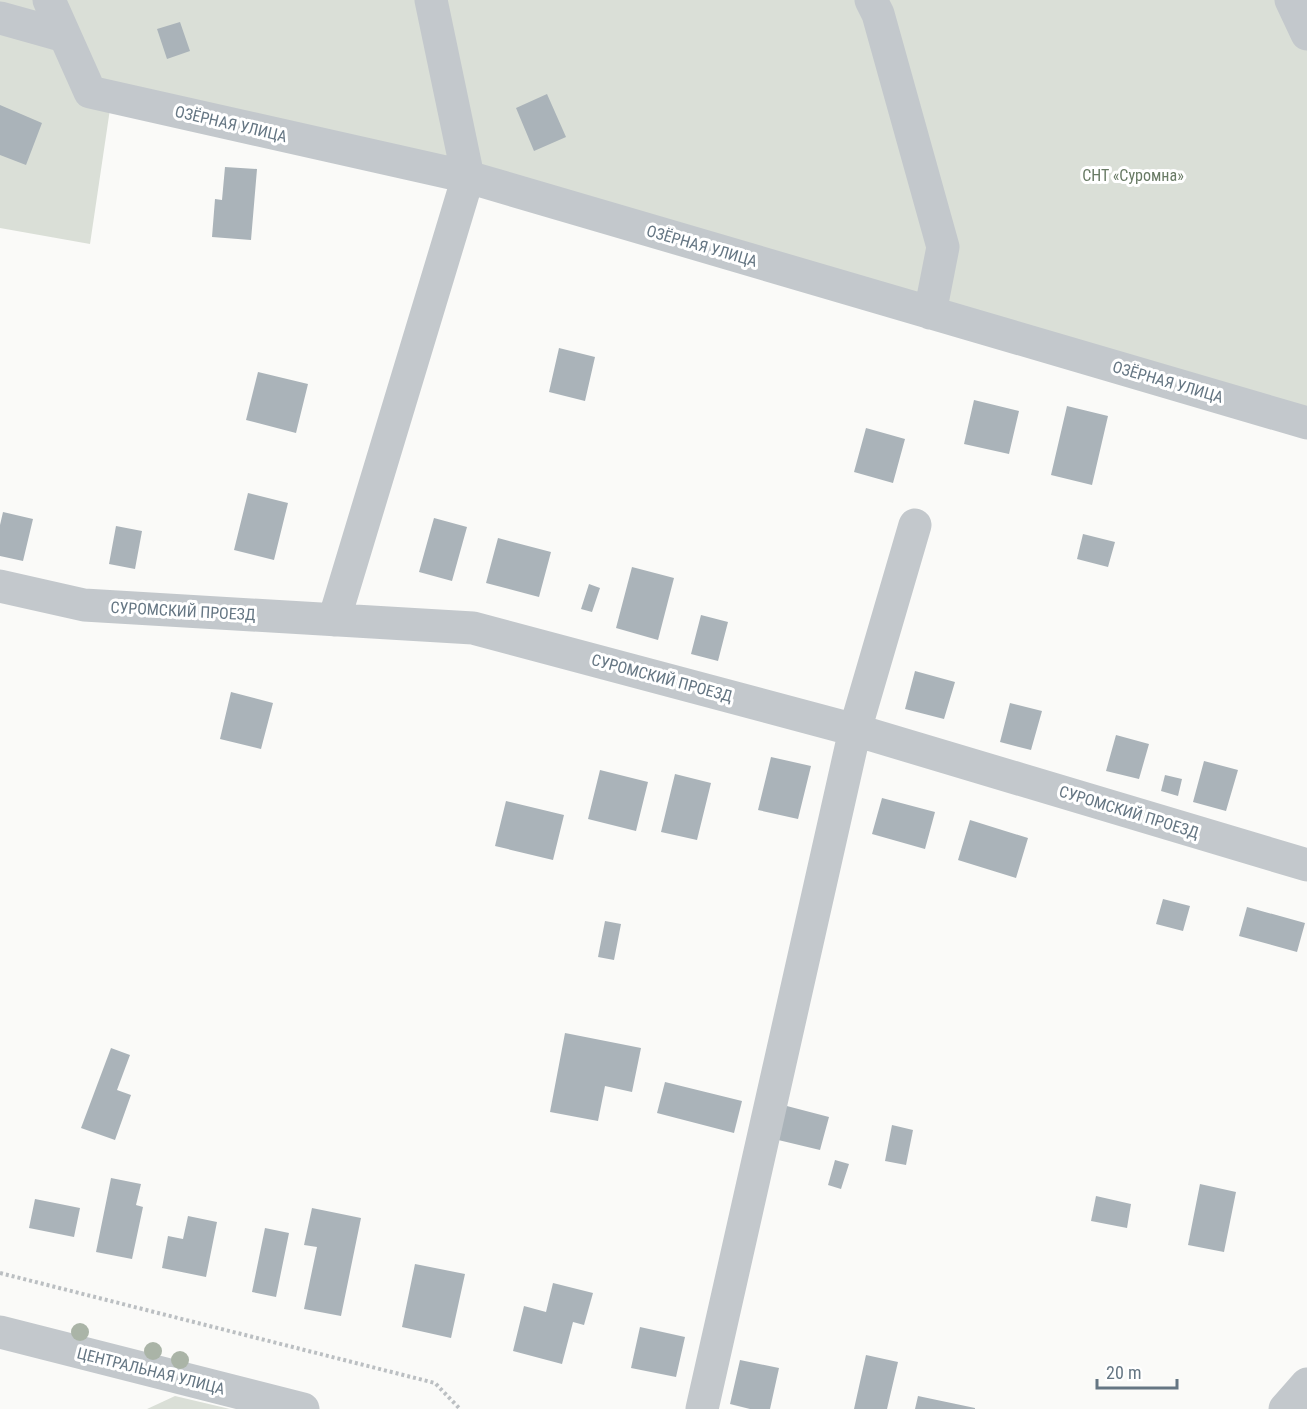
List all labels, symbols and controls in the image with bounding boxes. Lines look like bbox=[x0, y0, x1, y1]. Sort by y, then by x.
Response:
street label: ОЗЁРНАЯ УЛИЦА bbox=[173, 102, 289, 146]
park label: СНТ «Суромна» bbox=[1082, 166, 1184, 185]
street label: ОЗЁРНАЯ УЛИЦА bbox=[644, 221, 760, 271]
street label: ОЗЁРНАЯ УЛИЦА bbox=[1110, 357, 1226, 407]
street label: СУРОМСКИЙ ПРОЕЗД bbox=[110, 598, 256, 624]
street label: СУРОМСКИЙ ПРОЕЗД bbox=[589, 650, 735, 706]
street label: СУРОМСКИЙ ПРОЕЗД bbox=[1057, 782, 1202, 842]
street label: ЦЕНТРАЛЬНАЯ УЛИЦА bbox=[75, 1343, 227, 1399]
scale bar bbox=[1097, 1352, 1176, 1390]
text: 20 m bbox=[1106, 1362, 1141, 1383]

